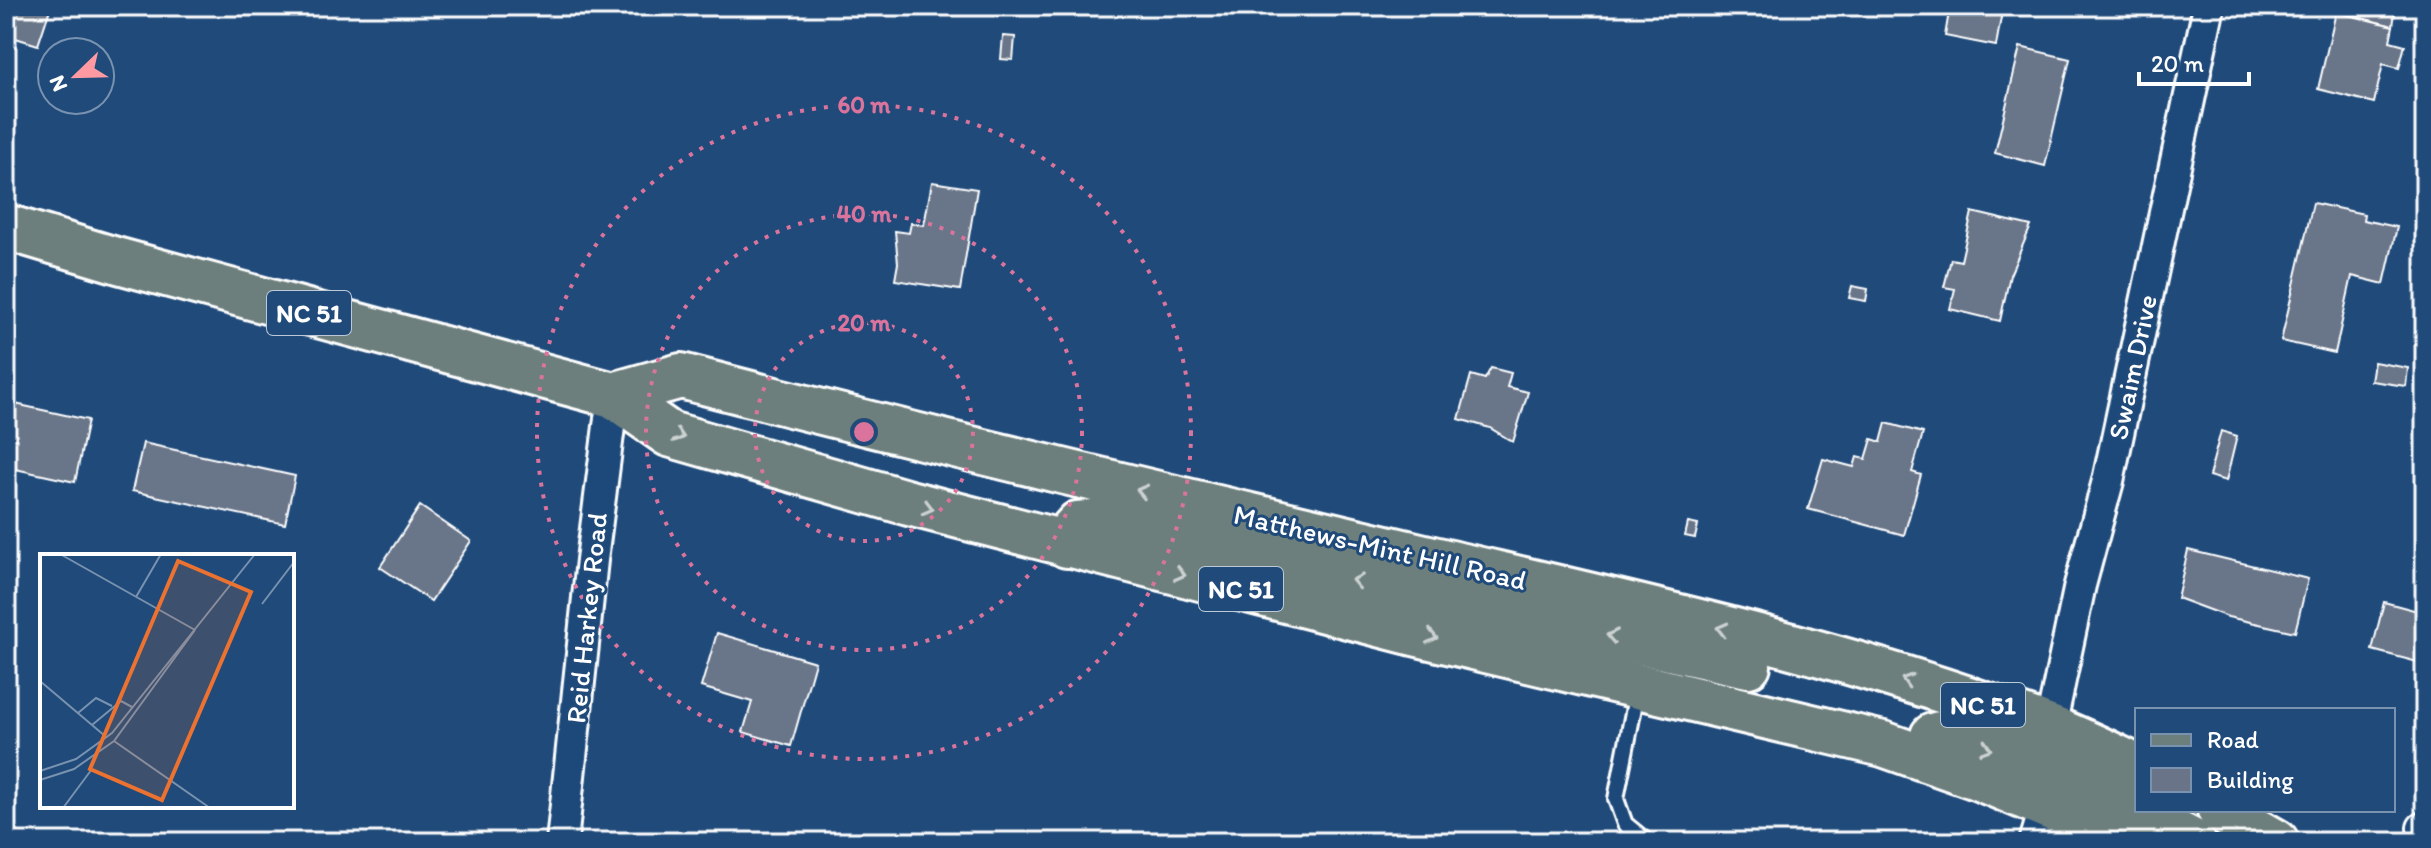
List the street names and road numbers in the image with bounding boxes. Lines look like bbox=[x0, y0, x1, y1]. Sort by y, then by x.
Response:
road number: NC 51 bbox=[267, 291, 351, 335]
street label: Swaim Drive bbox=[2100, 291, 2164, 443]
street label: Matthews-Mint Hill Road bbox=[1230, 497, 1530, 597]
street label: Reid Harkey Road bbox=[558, 511, 614, 725]
road number: NC 51 bbox=[1199, 567, 1283, 611]
road number: NC 51 bbox=[1941, 683, 2025, 727]

